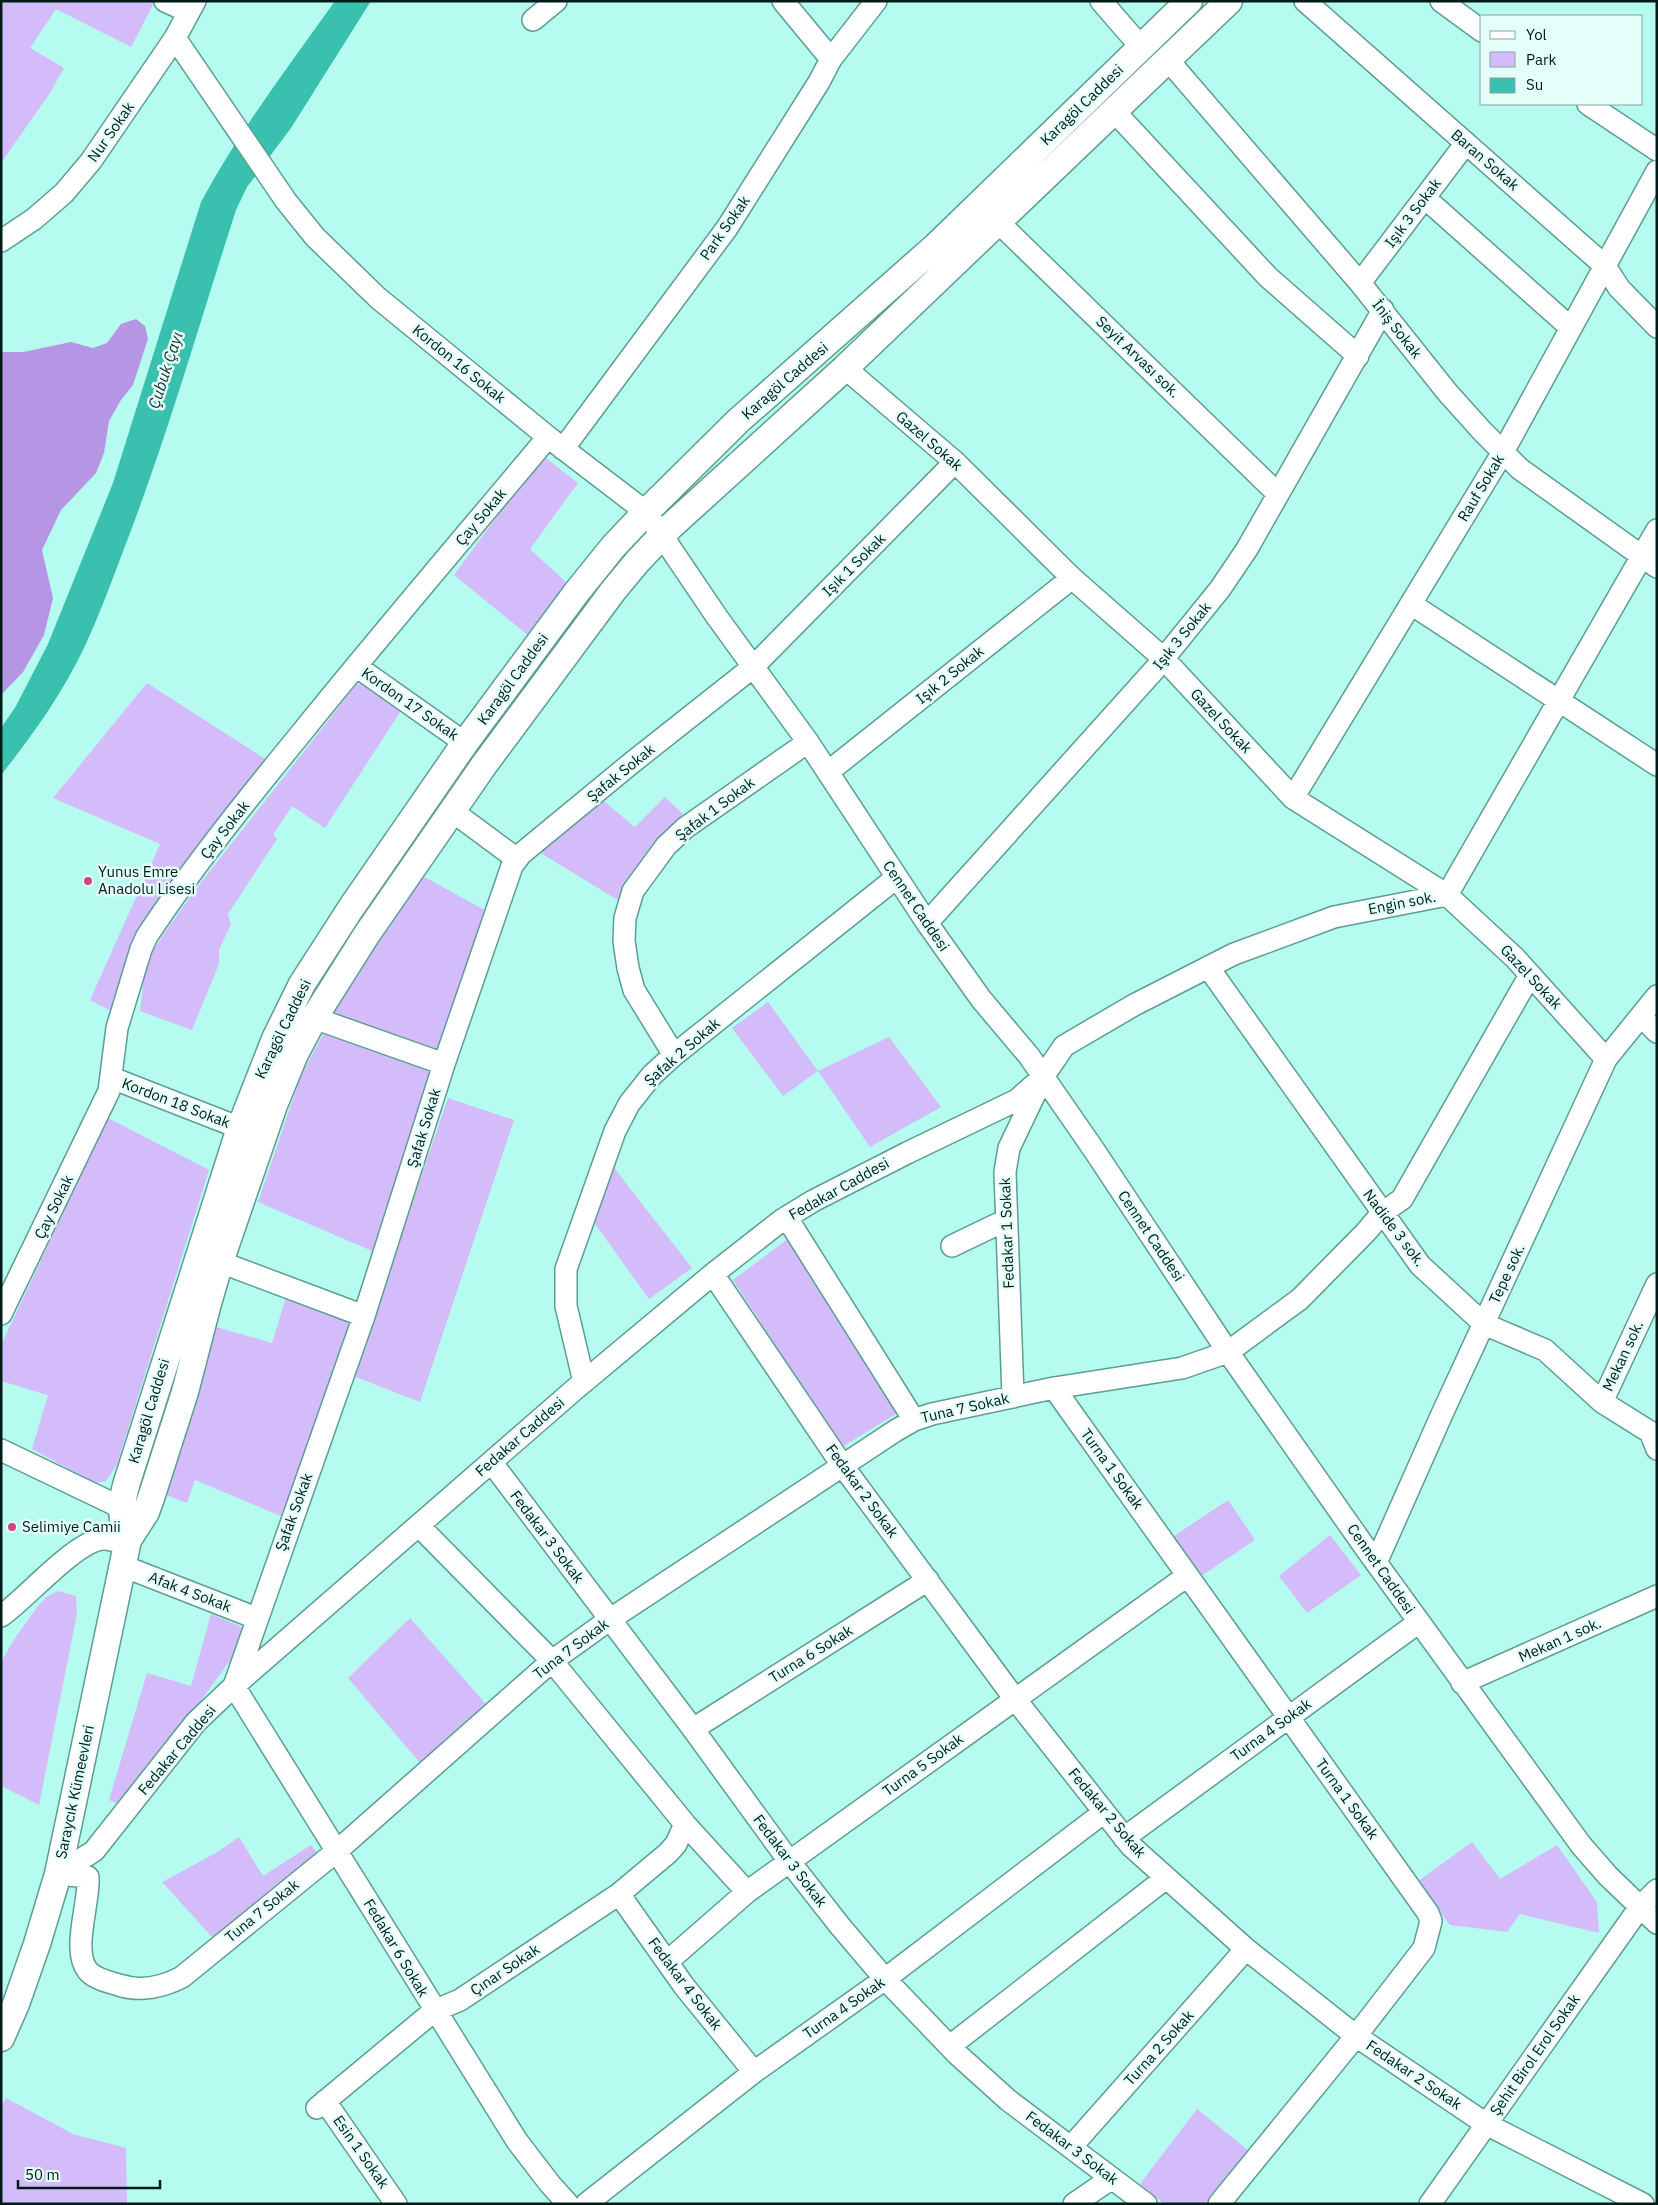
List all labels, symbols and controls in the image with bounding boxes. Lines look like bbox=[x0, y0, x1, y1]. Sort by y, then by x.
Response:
legend bbox=[1480, 15, 1643, 105]
text: Yol bbox=[1526, 25, 1547, 44]
text: Park bbox=[1526, 50, 1556, 69]
street label: Karagöl Caddesi bbox=[1036, 60, 1127, 149]
text: Su bbox=[1526, 75, 1543, 94]
street label: Nur Sokak bbox=[83, 98, 138, 165]
street label: Baran Sokak bbox=[1447, 125, 1523, 194]
street label: Işık 3 Sokak bbox=[1380, 174, 1445, 251]
street label: Park Sokak bbox=[695, 192, 754, 264]
street label: İniş Sokak bbox=[1368, 295, 1426, 362]
street label: Seyit Arvası sok. bbox=[1092, 312, 1184, 402]
street label: Kordon 16 Sokak bbox=[409, 320, 510, 407]
water label: Çubuk Çayı bbox=[143, 329, 187, 411]
street label: Karagöl Caddesi bbox=[737, 338, 832, 423]
street label: Gazel Sokak bbox=[892, 407, 967, 475]
street label: Rauf Sokak bbox=[1453, 451, 1508, 525]
street label: Çay Sokak bbox=[451, 484, 510, 549]
street label: Işık 1 Sokak bbox=[818, 529, 889, 600]
street label: Işık 3 Sokak bbox=[1148, 598, 1215, 673]
street label: Karagöl Caddesi bbox=[473, 629, 552, 728]
street label: Işık 2 Sokak bbox=[912, 641, 988, 708]
street label: Kordon 17 Sokak bbox=[358, 663, 463, 744]
street label: Gazel Sokak bbox=[1186, 684, 1256, 757]
street label: Şafak Sokak bbox=[583, 739, 659, 806]
street label: Şafak 1 Sokak bbox=[671, 773, 758, 845]
street label: Çay Sokak bbox=[196, 797, 253, 863]
street label: Cennet Caddesi bbox=[879, 857, 954, 955]
place label: Yunus Emre Anadolu Lisesi bbox=[98, 862, 195, 898]
marker: Yunus Emre Anadolu Lisesi bbox=[82, 875, 94, 887]
street label: Engin sok. bbox=[1366, 887, 1437, 918]
street label: Gazel Sokak bbox=[1496, 940, 1566, 1013]
street label: Karagöl Caddesi bbox=[250, 976, 315, 1082]
street label: Şafak 2 Sokak bbox=[640, 1013, 724, 1090]
street label: Kordon 18 Sokak bbox=[119, 1073, 233, 1132]
street label: Şafak Sokak bbox=[402, 1086, 445, 1170]
street label: Fedakar Caddesi bbox=[785, 1153, 892, 1224]
street label: Çay Sokak bbox=[30, 1171, 77, 1242]
street label: Fedakar 1 Sokak bbox=[995, 1177, 1018, 1289]
street label: Nadide 3 sok. bbox=[1359, 1185, 1430, 1270]
street label: Cennet Caddesi bbox=[1114, 1187, 1189, 1285]
street label: Tepe sok. bbox=[1484, 1241, 1529, 1307]
street label: Mekan sok. bbox=[1598, 1317, 1647, 1394]
street label: Karagöl Caddesi bbox=[124, 1356, 173, 1466]
street label: Tuna 7 Sokak bbox=[919, 1388, 1011, 1427]
street label: Fedakar Caddesi bbox=[471, 1393, 568, 1480]
street label: Turna 1 Sokak bbox=[1077, 1425, 1148, 1513]
street label: Fedakar 2 Sokak bbox=[822, 1440, 903, 1541]
street label: Şafak Sokak bbox=[271, 1470, 316, 1554]
street label: Fedakar 3 Sokak bbox=[506, 1487, 589, 1587]
place label: Selimiye Camii bbox=[22, 1517, 121, 1536]
street label: Cennet Caddesi bbox=[1343, 1520, 1419, 1617]
marker: Selimiye Camii bbox=[6, 1521, 18, 1533]
street label: Afak 4 Sokak bbox=[146, 1567, 234, 1616]
street label: Mekan 1 sok. bbox=[1515, 1613, 1604, 1666]
street label: Tuna 7 Sokak bbox=[529, 1614, 612, 1683]
street label: Turna 6 Sokak bbox=[765, 1620, 856, 1687]
street label: Turna 4 Sokak bbox=[1227, 1694, 1315, 1765]
street label: Fedakar Caddesi bbox=[133, 1701, 220, 1799]
street label: Saraycık Kümeevleri bbox=[51, 1723, 98, 1861]
street label: Turna 5 Sokak bbox=[879, 1729, 967, 1800]
street label: Turna 1 Sokak bbox=[1312, 1755, 1383, 1843]
street label: Fedakar 2 Sokak bbox=[1064, 1764, 1150, 1861]
street label: Fedakar 3 Sokak bbox=[749, 1811, 832, 1911]
street label: Tuna 7 Sokak bbox=[221, 1875, 303, 1946]
street label: Fedakar 6 Sokak bbox=[360, 1895, 433, 2000]
street label: Fedakar 4 Sokak bbox=[644, 1934, 727, 2034]
street label: Çınar Sokak bbox=[466, 1939, 543, 2000]
street label: Turna 4 Sokak bbox=[799, 1972, 888, 2043]
street label: Şehit Birol Erol Sokak bbox=[1485, 1990, 1584, 2119]
street label: Turna 2 Sokak bbox=[1120, 2006, 1198, 2089]
street label: Fedakar 2 Sokak bbox=[1363, 2036, 1466, 2114]
street label: Fedakar 3 Sokak bbox=[1022, 2107, 1123, 2189]
street label: Esin 1 Sokak bbox=[329, 2111, 394, 2192]
scale bar bbox=[18, 2158, 160, 2190]
text: 50 m bbox=[25, 2165, 60, 2184]

